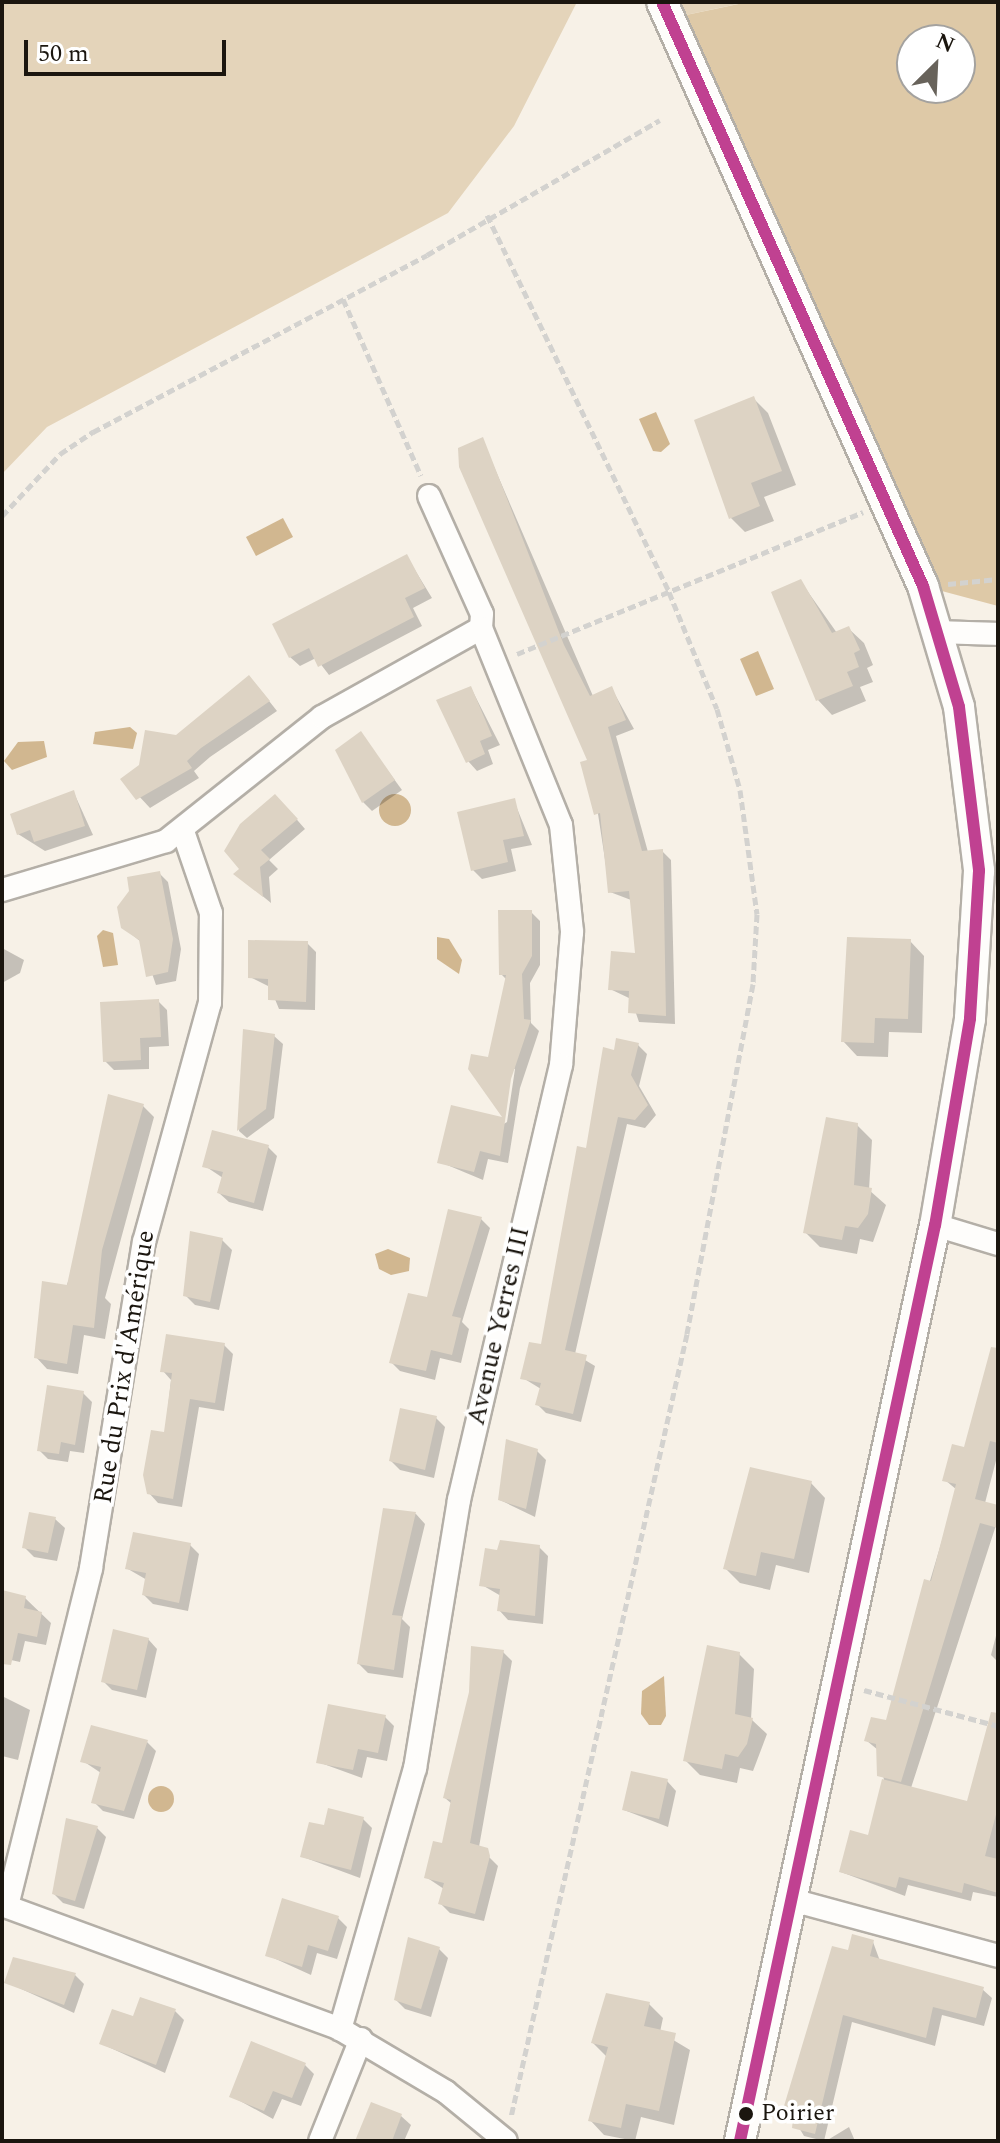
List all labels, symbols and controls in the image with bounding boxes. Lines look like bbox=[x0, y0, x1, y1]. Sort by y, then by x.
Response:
scale bar bbox=[28, 24, 230, 74]
north arrow bbox=[896, 24, 976, 104]
text: N bbox=[930, 25, 960, 62]
text: 50 m bbox=[38, 36, 89, 72]
street label: Avenue Yerres III bbox=[461, 1224, 537, 1428]
street label: Rue du Prix d'Amérique bbox=[88, 1228, 162, 1506]
place label: Poirier bbox=[761, 2100, 834, 2128]
marker: Poirier bbox=[738, 2106, 754, 2122]

